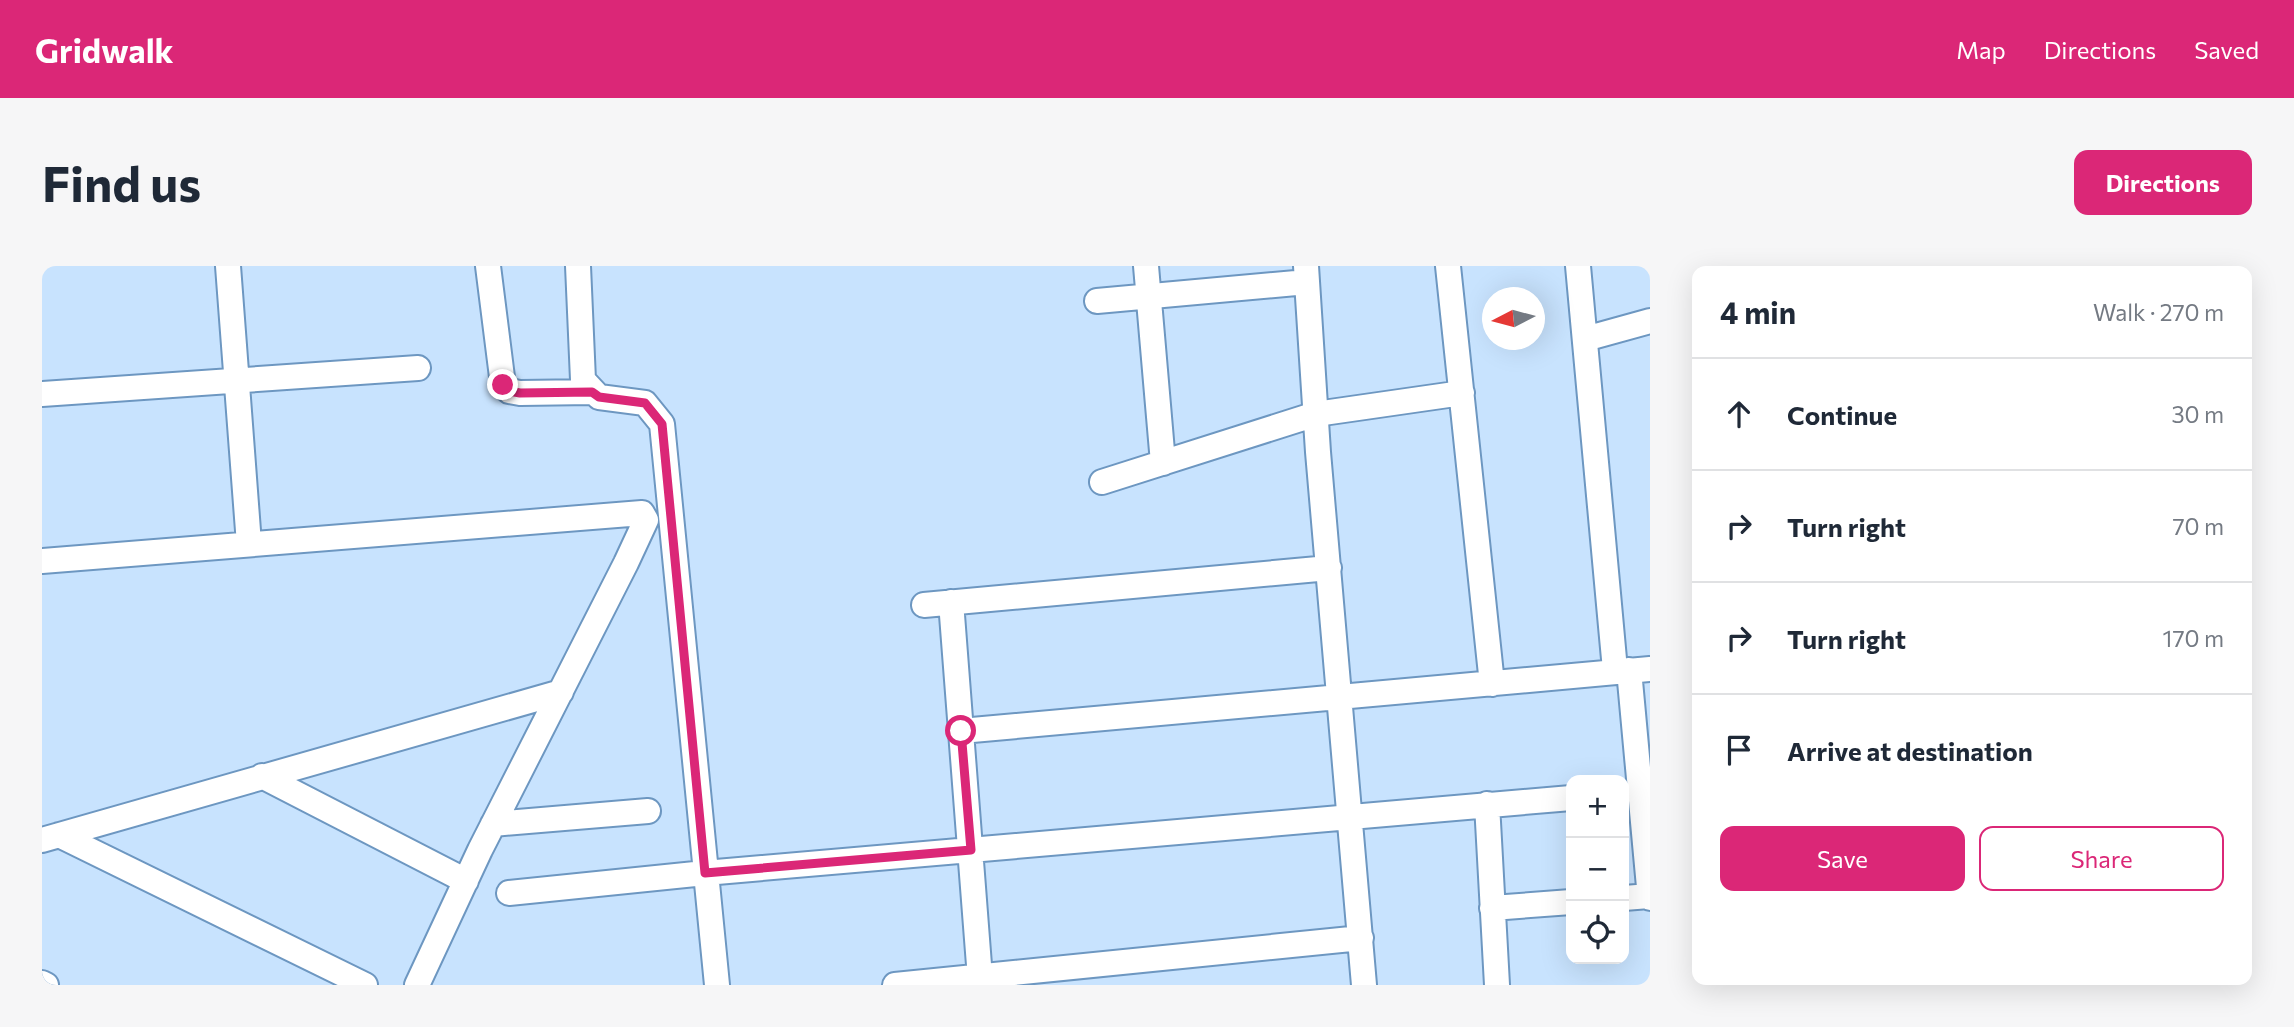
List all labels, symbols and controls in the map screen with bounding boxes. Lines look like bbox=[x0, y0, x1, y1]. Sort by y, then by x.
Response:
text: Gridwalk bbox=[35, 29, 174, 70]
text: Map bbox=[1956, 35, 2006, 64]
text: Directions bbox=[2044, 35, 2156, 64]
text: Saved bbox=[2194, 35, 2259, 64]
button: Directions bbox=[2074, 150, 2252, 215]
text: Find us bbox=[42, 152, 201, 212]
north arrow bbox=[1482, 287, 1545, 350]
text: 4 min bbox=[1720, 293, 1796, 330]
text: Walk · 270 m bbox=[2093, 298, 2224, 326]
route end bbox=[487, 369, 518, 400]
icon: ahead bbox=[1720, 395, 1758, 433]
text: Continue bbox=[1787, 399, 1897, 430]
text: 30 m bbox=[2171, 400, 2224, 428]
icon: right bbox=[1720, 507, 1758, 545]
text: Turn right bbox=[1787, 511, 1906, 542]
text: 70 m bbox=[2172, 512, 2224, 540]
icon: right bbox=[1720, 619, 1758, 657]
text: Turn right bbox=[1787, 623, 1906, 654]
text: 170 m bbox=[2163, 624, 2224, 652]
route start bbox=[945, 715, 976, 746]
icon: arrive bbox=[1720, 731, 1758, 769]
text: Arrive at destination bbox=[1787, 735, 2033, 766]
map controls bbox=[1566, 775, 1629, 964]
button: + bbox=[1566, 775, 1629, 838]
button: Save bbox=[1720, 826, 1965, 891]
button: Share bbox=[1979, 826, 2224, 891]
button: − bbox=[1566, 838, 1629, 901]
button: locate bbox=[1566, 901, 1629, 964]

